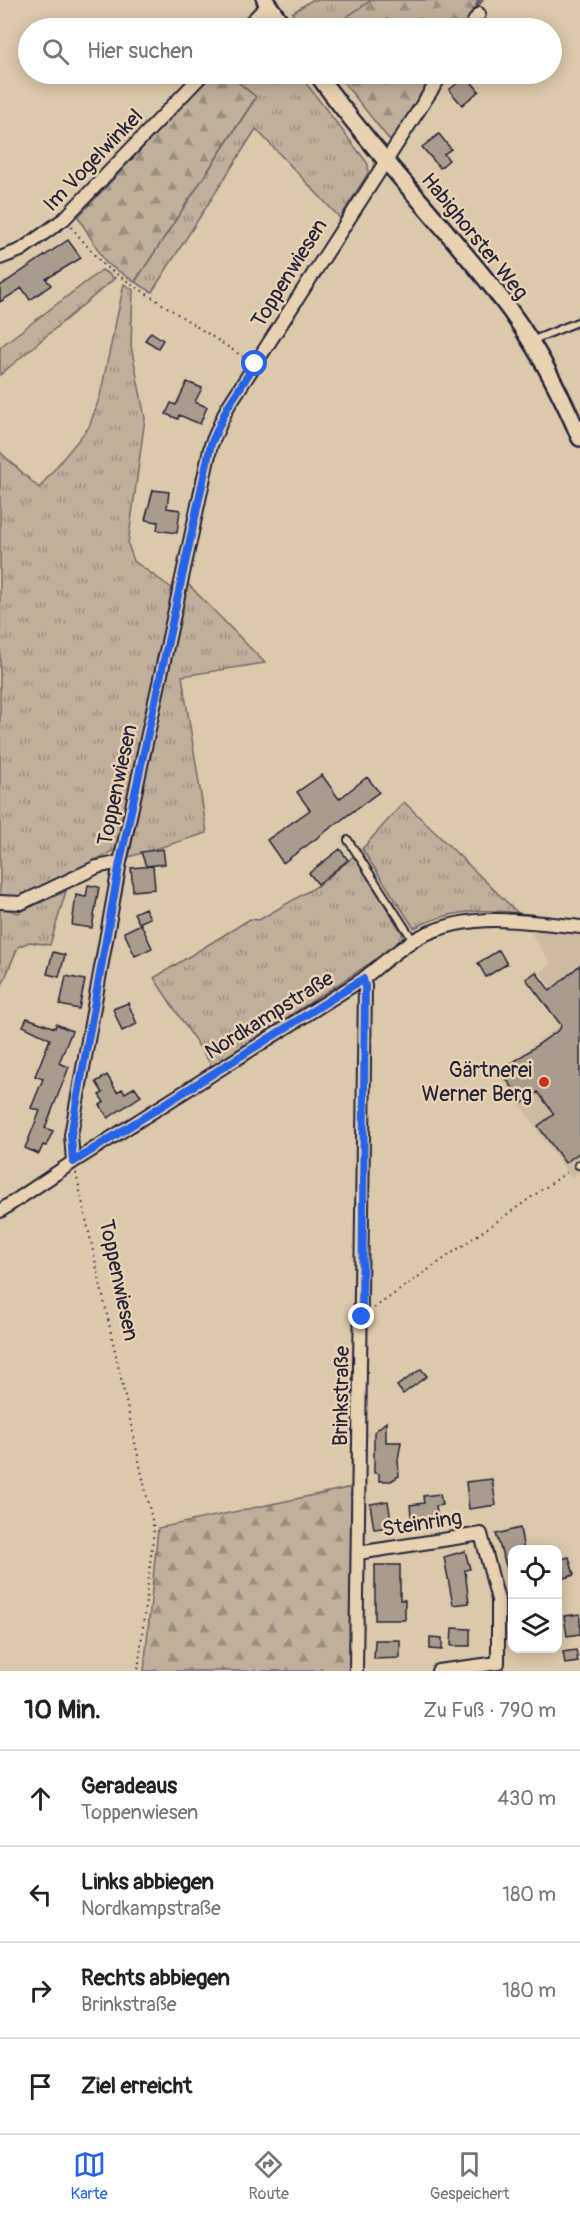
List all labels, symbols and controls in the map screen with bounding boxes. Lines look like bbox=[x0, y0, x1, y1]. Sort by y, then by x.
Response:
search box bbox=[18, 18, 562, 84]
icon: search bbox=[39, 35, 72, 68]
text: Hier suchen bbox=[87, 37, 193, 65]
street label: Im Vogelwinkel bbox=[38, 103, 149, 217]
street label: Habighorster Weg bbox=[415, 167, 534, 305]
street label: Toppenwiesen bbox=[245, 214, 334, 333]
route start bbox=[241, 350, 267, 376]
street label: Toppenwiesen bbox=[91, 722, 144, 848]
street label: Nordkampstraße bbox=[200, 965, 339, 1066]
place label: Gärtnerei Werner Berg bbox=[422, 1057, 532, 1108]
marker: Gärtnerei Werner Berg bbox=[537, 1075, 551, 1089]
street label: Toppenwiesen bbox=[92, 1217, 145, 1343]
route end bbox=[348, 1303, 374, 1329]
street label: Brinkstraße bbox=[327, 1345, 356, 1446]
street label: Steinring bbox=[380, 1504, 464, 1543]
map controls bbox=[508, 1545, 562, 1653]
button: locate bbox=[508, 1545, 562, 1599]
button: layers bbox=[508, 1599, 562, 1653]
text: 10 Min. bbox=[24, 1694, 101, 1726]
text: Zu Fuß · 790 m bbox=[423, 1698, 556, 1723]
text: Geradeaus bbox=[81, 1772, 177, 1800]
icon: ahead bbox=[24, 1782, 57, 1815]
text: 430 m bbox=[497, 1786, 556, 1811]
text: Toppenwiesen bbox=[81, 1800, 198, 1825]
text: Links abbiegen bbox=[81, 1868, 214, 1896]
icon: left bbox=[24, 1878, 57, 1911]
text: 180 m bbox=[502, 1882, 556, 1907]
text: Nordkampstraße bbox=[81, 1896, 221, 1921]
text: Rechts abbiegen bbox=[81, 1964, 230, 1992]
icon: right bbox=[24, 1974, 57, 2007]
text: 180 m bbox=[502, 1978, 556, 2003]
text: Brinkstraße bbox=[81, 1992, 177, 2017]
icon: arrive bbox=[24, 2070, 57, 2103]
text: Ziel erreicht bbox=[81, 2072, 192, 2100]
tab: Karte bbox=[70, 2148, 108, 2204]
tab: Route bbox=[249, 2148, 289, 2204]
tab: Gespeichert bbox=[430, 2148, 509, 2204]

